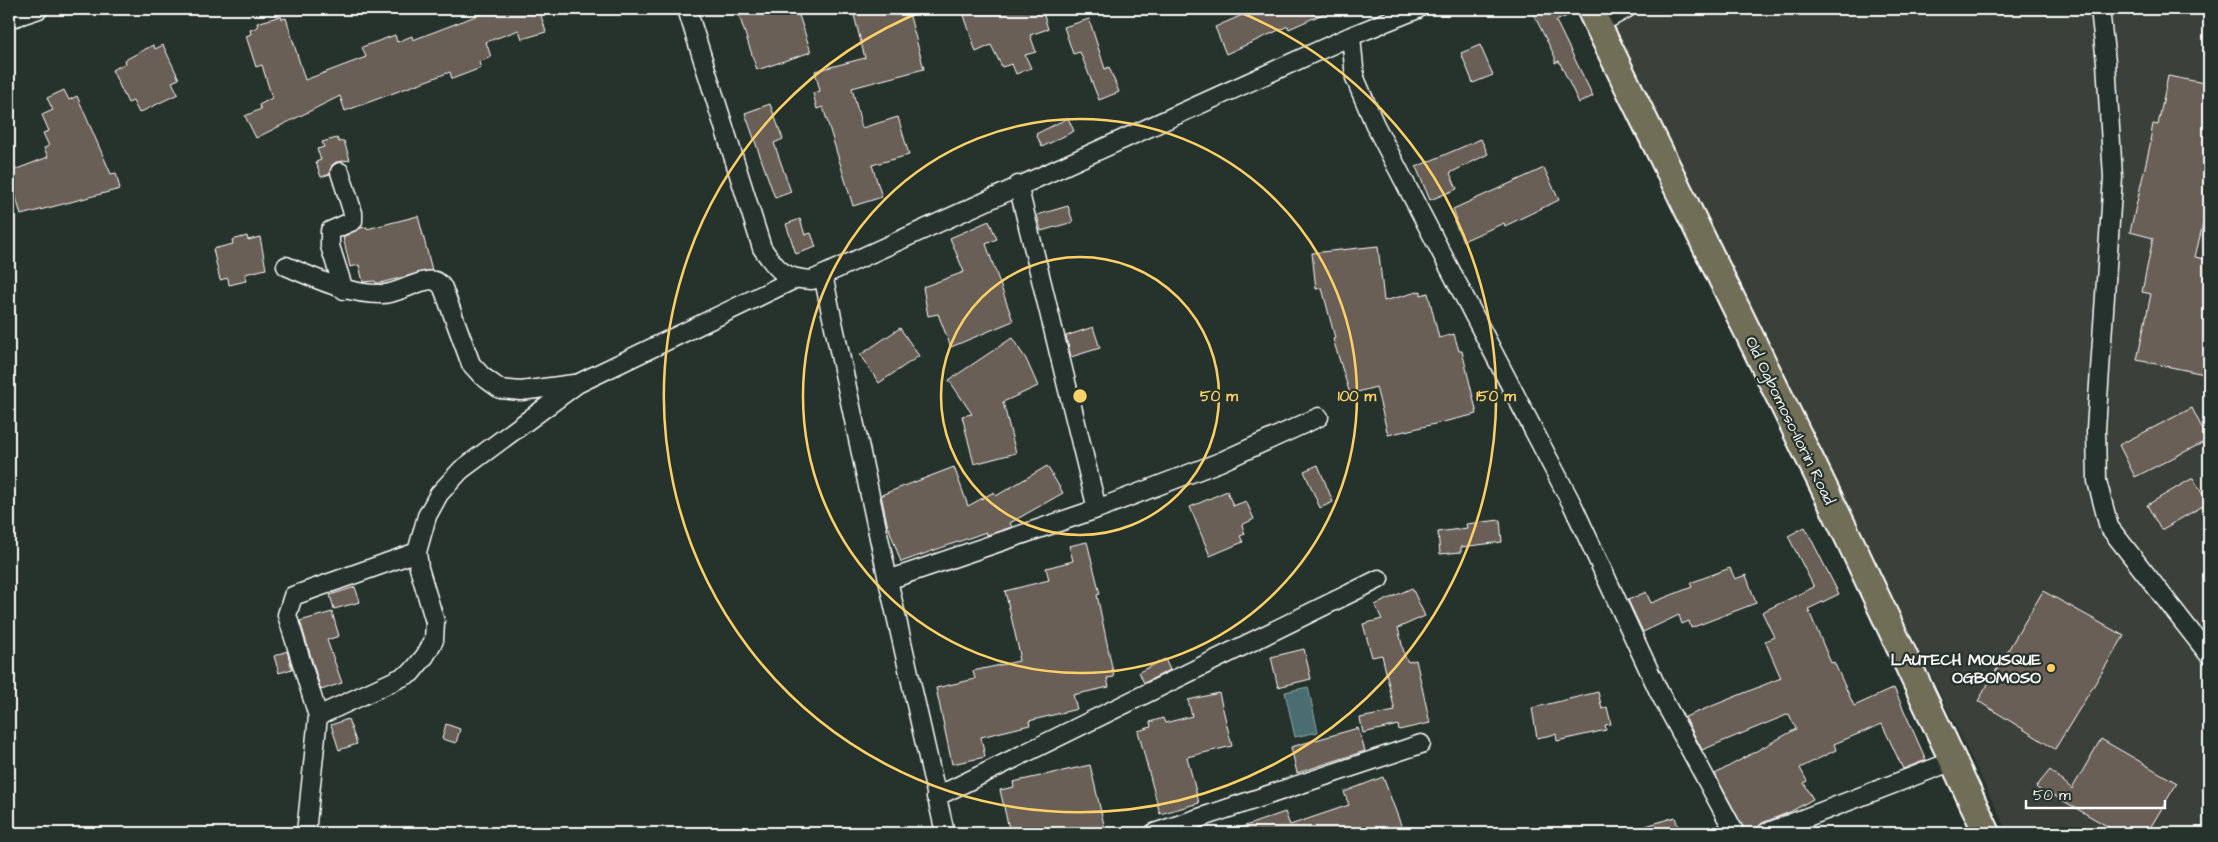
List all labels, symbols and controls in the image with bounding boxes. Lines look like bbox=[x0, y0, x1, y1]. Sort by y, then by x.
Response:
street label: Old Ogbomoso-Ilorin Road bbox=[1739, 333, 1840, 509]
text: 50 m bbox=[1200, 386, 1238, 407]
text: 100 m bbox=[1338, 386, 1377, 407]
text: 150 m bbox=[1476, 386, 1516, 407]
centre of rings bbox=[1071, 387, 1089, 405]
place label: LAUTECH MOUSQUE OGBOMOSO bbox=[1891, 649, 2042, 689]
marker: LAUTECH MOUSQUE OGBOMOSO bbox=[2045, 662, 2057, 674]
scale bar bbox=[2026, 777, 2164, 809]
text: 50 m bbox=[2033, 785, 2071, 806]

